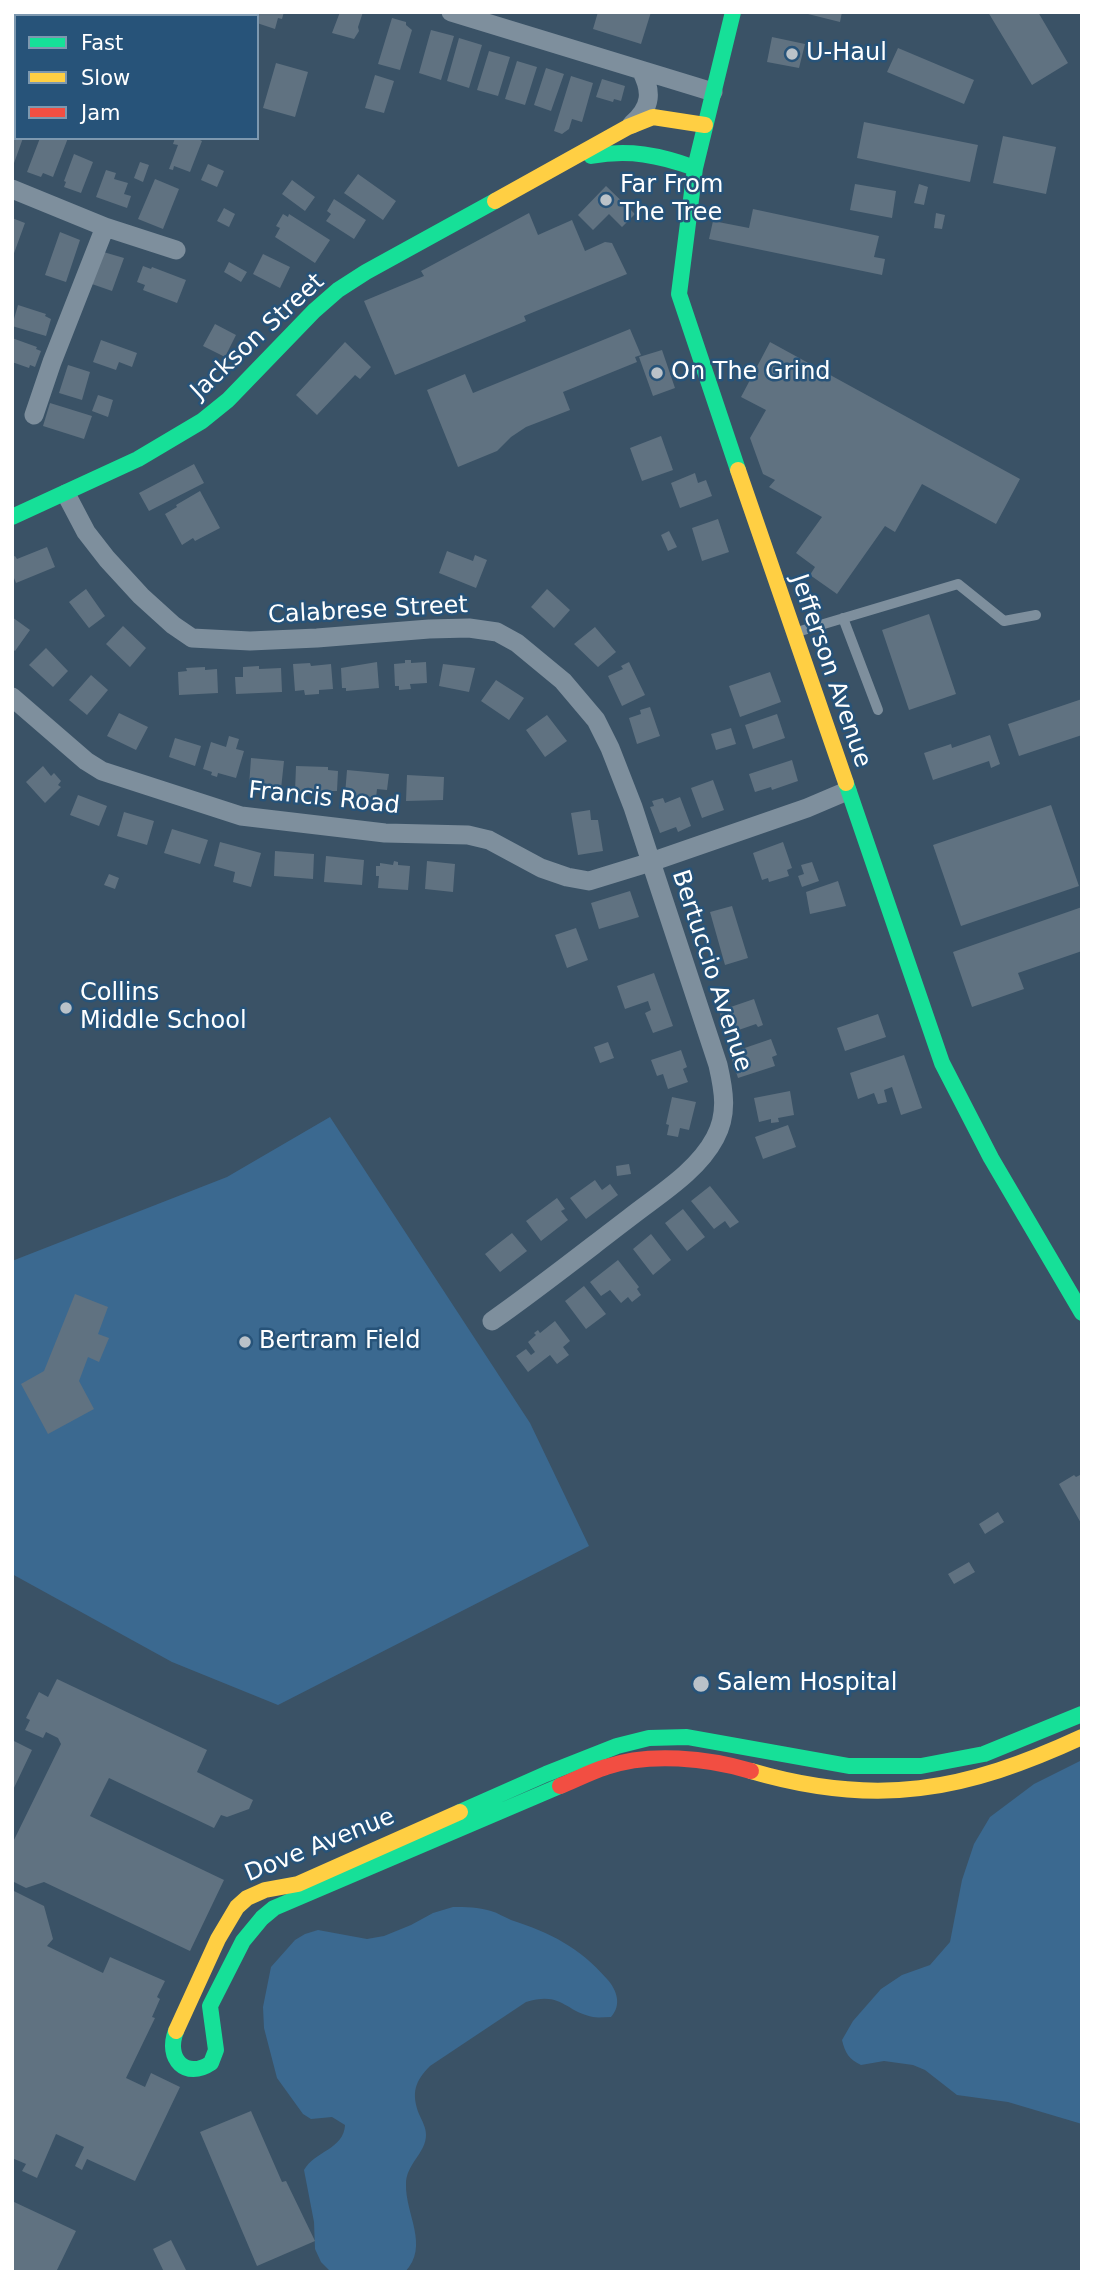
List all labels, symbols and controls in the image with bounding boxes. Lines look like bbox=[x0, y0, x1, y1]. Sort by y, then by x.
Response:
legend bbox=[14, 14, 259, 140]
text: Fast bbox=[81, 31, 123, 55]
place label: U-Haul bbox=[806, 40, 887, 68]
marker: U-Haul bbox=[784, 46, 800, 62]
text: Slow bbox=[81, 66, 130, 90]
text: Jam bbox=[81, 101, 121, 125]
place label: Far From The Tree bbox=[620, 172, 723, 228]
marker: Far From The Tree bbox=[598, 192, 614, 208]
street label: Jackson Street bbox=[185, 268, 331, 406]
place label: On The Grind bbox=[671, 359, 831, 387]
marker: On The Grind bbox=[649, 365, 665, 381]
street label: Jefferson Avenue bbox=[783, 571, 877, 771]
street label: Calabrese Street bbox=[267, 591, 469, 631]
street label: Francis Road bbox=[247, 777, 401, 821]
street label: Bertuccio Avenue bbox=[665, 867, 757, 1075]
place label: Collins Middle School bbox=[80, 980, 247, 1036]
marker: Collins Middle School bbox=[58, 1000, 74, 1016]
place label: Bertram Field bbox=[259, 1328, 420, 1356]
marker: Bertram Field bbox=[237, 1334, 253, 1350]
place label: Salem Hospital bbox=[717, 1670, 897, 1698]
marker: Salem Hospital bbox=[691, 1674, 711, 1694]
street label: Dove Avenue bbox=[241, 1803, 399, 1889]

